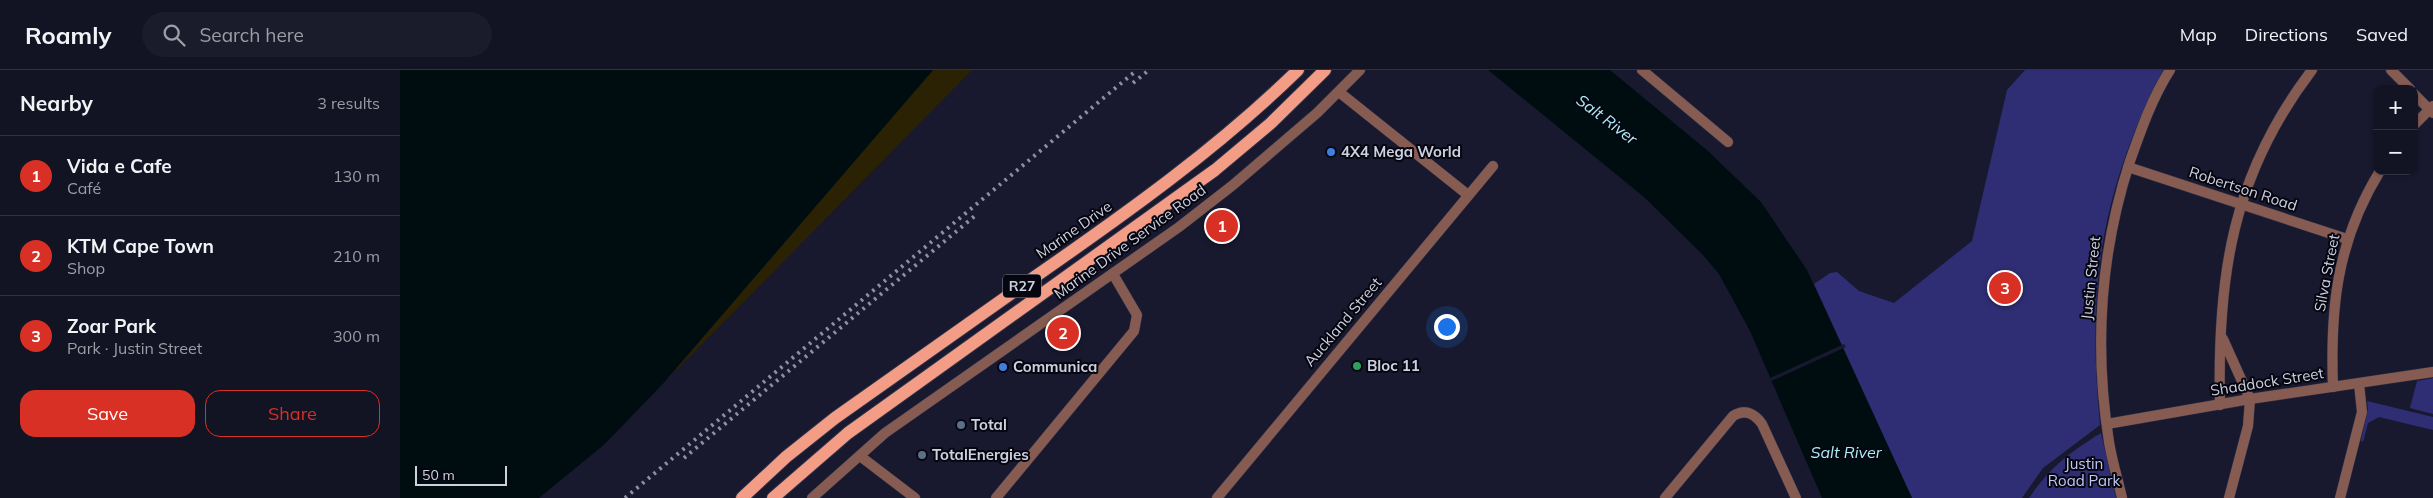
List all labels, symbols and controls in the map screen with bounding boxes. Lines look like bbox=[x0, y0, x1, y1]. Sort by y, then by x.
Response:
search box bbox=[142, 12, 492, 57]
text: Roamly bbox=[25, 20, 112, 50]
icon: search bbox=[160, 21, 188, 49]
text: Search here bbox=[200, 23, 304, 47]
text: Map bbox=[2180, 23, 2217, 46]
text: Directions bbox=[2245, 23, 2328, 46]
text: Saved bbox=[2356, 23, 2408, 46]
map controls bbox=[2373, 85, 2418, 175]
button: + bbox=[2373, 85, 2418, 130]
text: Nearby bbox=[20, 90, 93, 116]
water label: Salt River bbox=[1573, 90, 1642, 149]
text: 3 results bbox=[317, 93, 380, 113]
button: − bbox=[2373, 130, 2418, 175]
place label: 4X4 Mega World bbox=[1341, 142, 1461, 161]
marker: 4X4 Mega World bbox=[1325, 146, 1337, 158]
text: Vida e Cafe bbox=[67, 154, 172, 178]
street label: Robertson Road bbox=[2187, 162, 2300, 215]
text: 1 bbox=[31, 166, 41, 186]
text: 130 m bbox=[333, 166, 380, 186]
text: Café bbox=[67, 178, 101, 198]
street label: Marine Drive Service Road bbox=[1050, 180, 1209, 303]
street label: Marine Drive bbox=[1032, 197, 1115, 263]
pin: 1 bbox=[1206, 207, 1238, 245]
street label: Silva Street bbox=[2310, 232, 2343, 313]
text: KTM Cape Town bbox=[67, 234, 214, 258]
street label: Justin Street bbox=[2077, 235, 2104, 321]
text: 2 bbox=[31, 246, 41, 266]
text: 210 m bbox=[333, 246, 380, 266]
text: Shop bbox=[67, 258, 105, 278]
pin: 3 bbox=[1989, 269, 2021, 307]
street label: Auckland Street bbox=[1300, 273, 1385, 370]
road number: R27 bbox=[1003, 275, 1041, 298]
text: Zoar Park bbox=[67, 314, 156, 338]
pin: 2 bbox=[1047, 314, 1079, 352]
your location bbox=[1434, 314, 1460, 340]
text: 3 bbox=[31, 326, 41, 346]
text: 300 m bbox=[333, 326, 380, 346]
text: Park · Justin Street bbox=[67, 338, 202, 358]
place label: Bloc 11 bbox=[1367, 356, 1420, 375]
place label: Communica bbox=[1013, 357, 1097, 376]
marker: Bloc 11 bbox=[1351, 360, 1363, 372]
marker: Communica bbox=[997, 361, 1009, 373]
street label: Shaddock Street bbox=[2209, 363, 2325, 400]
button: Save bbox=[20, 390, 195, 437]
button: Share bbox=[205, 390, 380, 437]
place label: Total bbox=[971, 415, 1007, 434]
marker: Total bbox=[955, 419, 967, 431]
water label: Salt River bbox=[1811, 442, 1883, 462]
place label: TotalEnergies bbox=[932, 445, 1029, 464]
marker: TotalEnergies bbox=[916, 449, 928, 461]
park label: Justin Road Park bbox=[2048, 454, 2120, 490]
scale bar bbox=[415, 463, 508, 486]
text: 50 m bbox=[422, 466, 455, 484]

